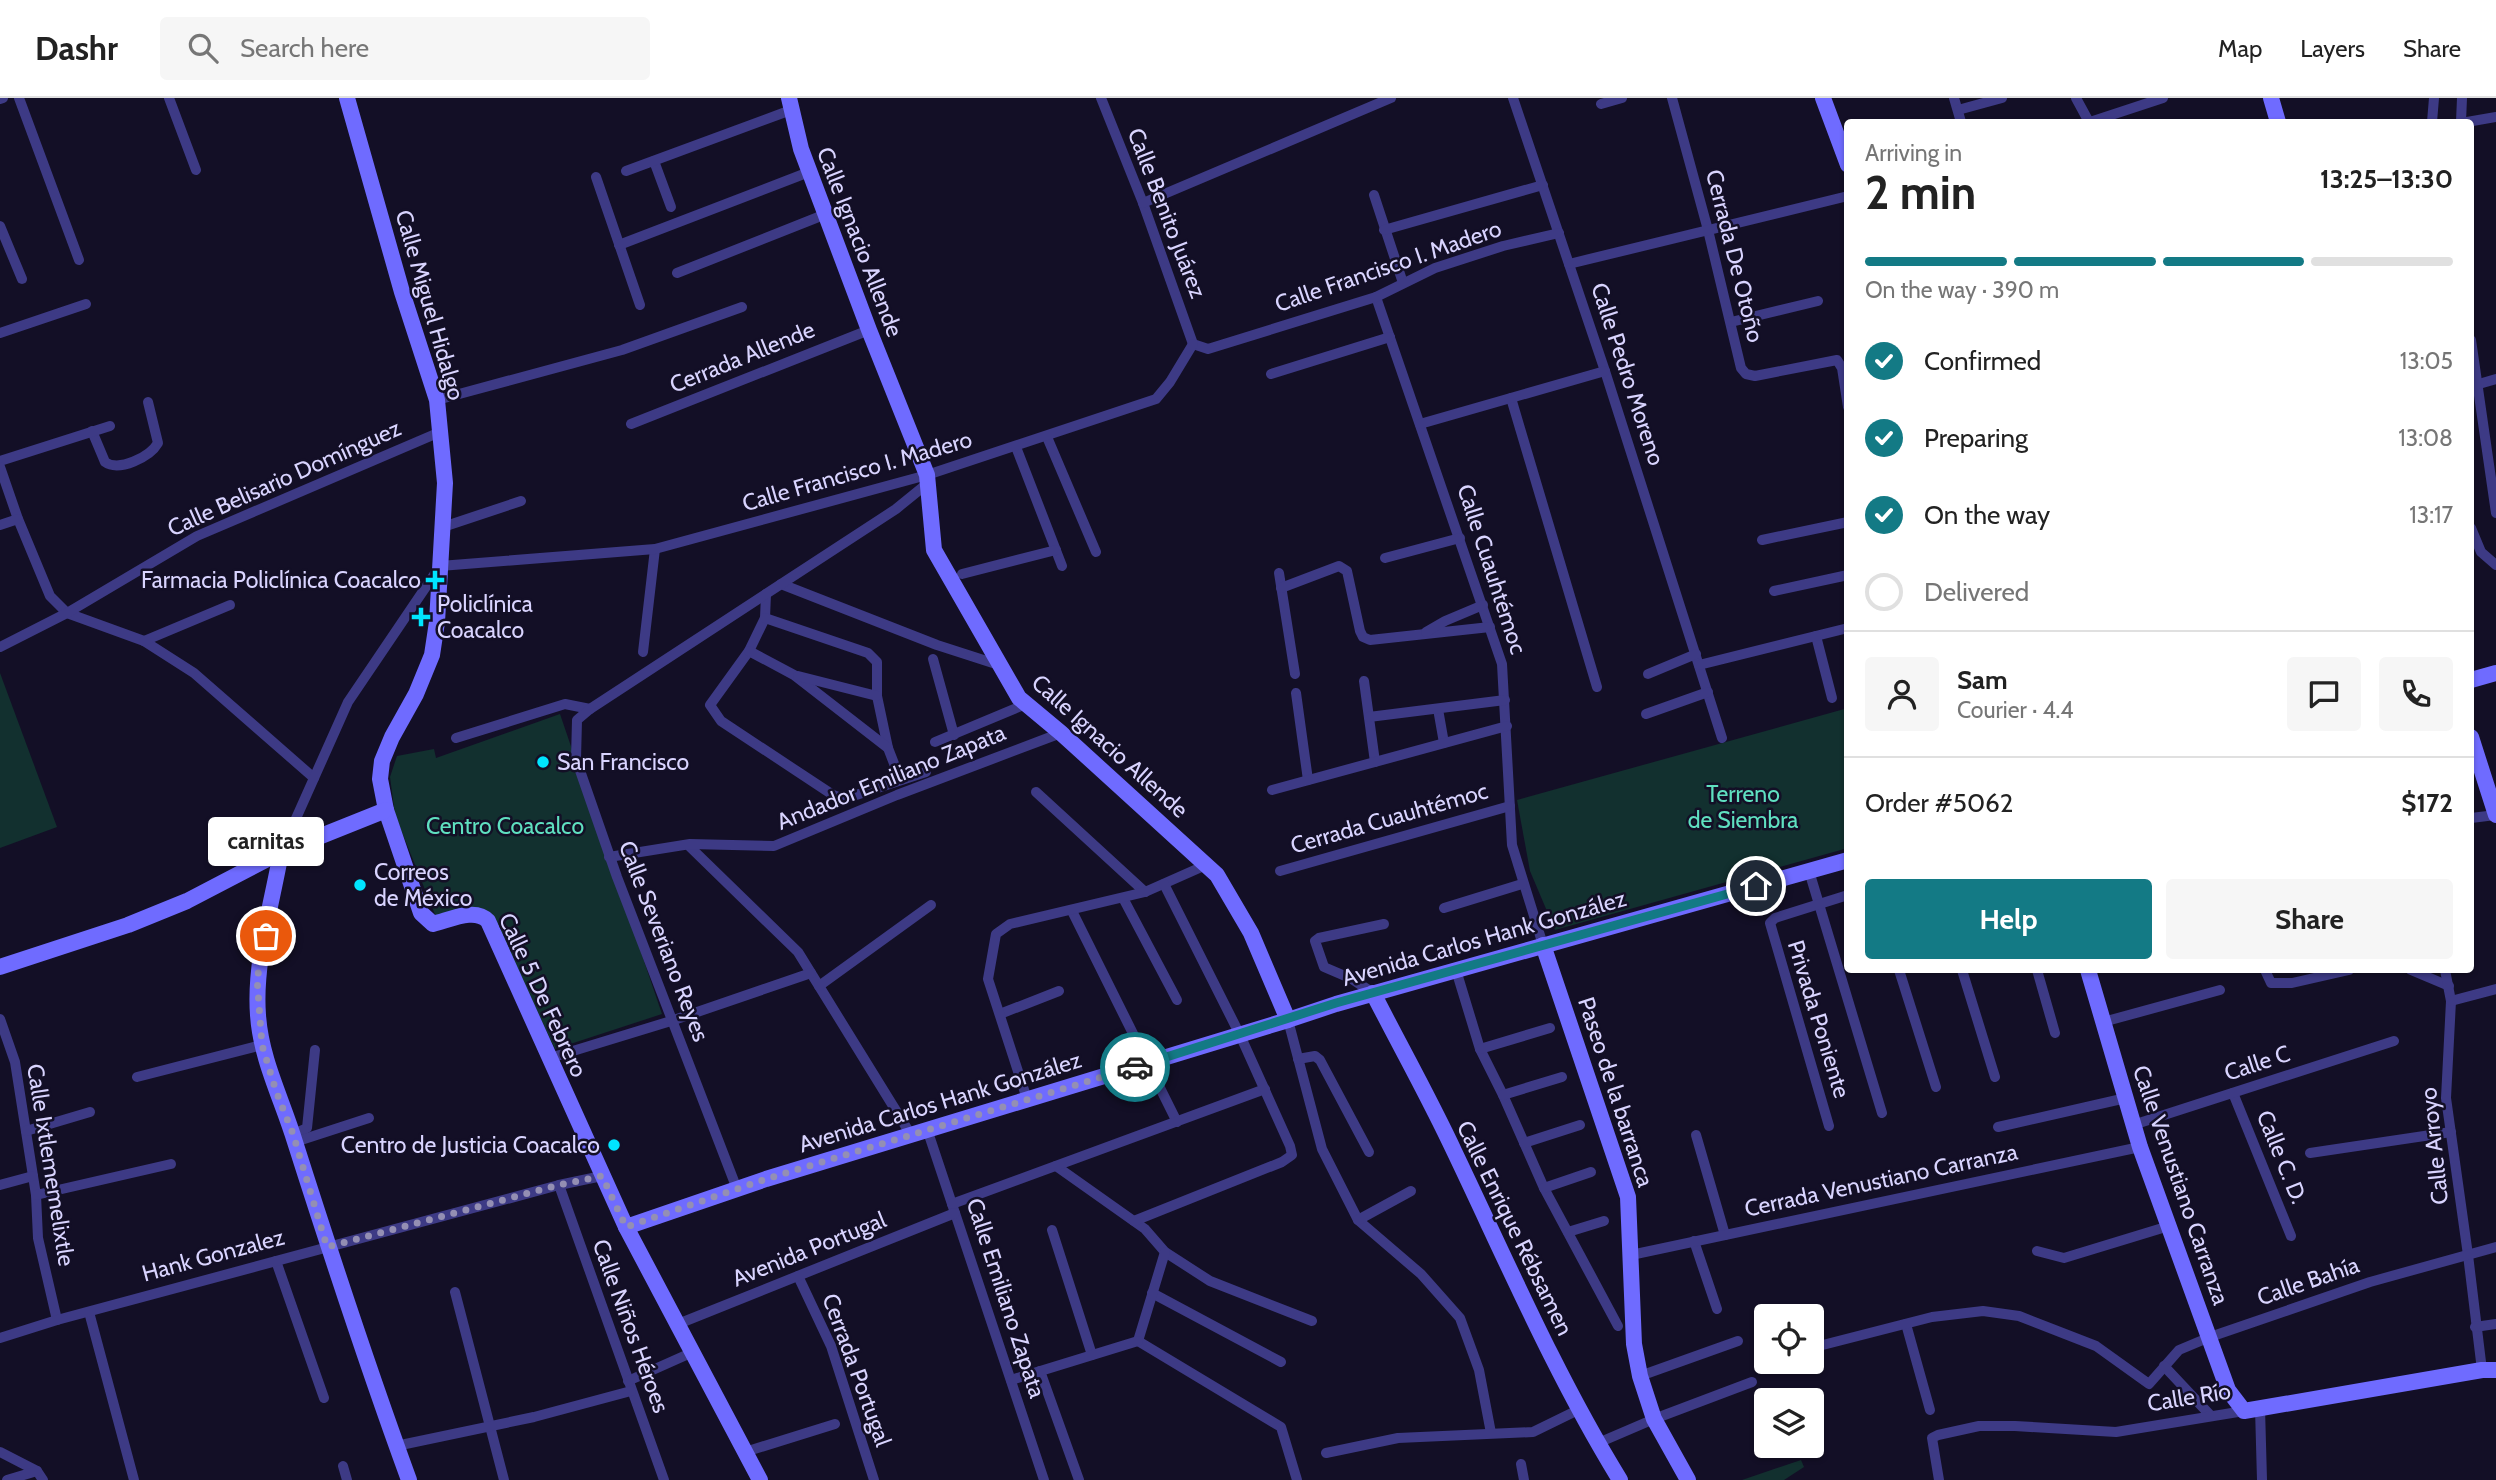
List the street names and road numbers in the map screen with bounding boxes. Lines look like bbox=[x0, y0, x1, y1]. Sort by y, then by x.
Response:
street label: Calle Benito Juárez bbox=[1122, 124, 1212, 302]
street label: Calle Ignacio Allende bbox=[811, 143, 909, 341]
street label: Cerrada De Otoño bbox=[1700, 167, 1770, 345]
street label: Calle Miguel Hidalgo bbox=[389, 207, 471, 403]
street label: Calle Francisco I. Madero bbox=[1271, 214, 1505, 318]
street label: Calle Pedro Moreno bbox=[1585, 279, 1671, 469]
street label: Cerrada Allende bbox=[665, 315, 819, 399]
street label: Calle Belisario Domínguez bbox=[163, 414, 405, 542]
street label: Calle Francisco I. Madero bbox=[739, 425, 975, 517]
street label: Calle Cuauhtémoc bbox=[1451, 481, 1533, 657]
street label: Calle Ignacio Allende bbox=[1026, 668, 1194, 824]
street label: Andador Emiliano Zapata bbox=[773, 718, 1009, 836]
street label: Cerrada Cuauhtémoc bbox=[1287, 776, 1491, 860]
street label: Calle Severiano Reyes bbox=[613, 837, 715, 1045]
street label: Avenida Carlos Hank González bbox=[1339, 884, 1629, 992]
street label: Calle 5 De Febrero bbox=[493, 908, 593, 1082]
street label: Privada Poniente bbox=[1782, 937, 1856, 1101]
street label: Paseo de la barranca bbox=[1572, 994, 1660, 1190]
street label: Calle C bbox=[2221, 1039, 2293, 1087]
street label: Avenida Carlos Hank González bbox=[795, 1046, 1085, 1158]
street label: Calle Ixtlememelixtle bbox=[21, 1062, 81, 1268]
street label: Calle Venustiano Carranza bbox=[2127, 1062, 2235, 1308]
street label: Calle Arroyo bbox=[2414, 1086, 2454, 1206]
street label: Calle C. D. bbox=[2251, 1106, 2313, 1208]
street label: Calle Enrique Rébsamen bbox=[1451, 1116, 1579, 1340]
street label: Cerrada Venustiano Carranza bbox=[1742, 1137, 2020, 1223]
street label: Calle Emiliano Zapata bbox=[960, 1195, 1052, 1401]
street label: Avenida Portugal bbox=[728, 1205, 891, 1293]
street label: Hank Gonzalez bbox=[139, 1223, 287, 1287]
street label: Calle Niños Héroes bbox=[587, 1235, 675, 1417]
street label: Calle Bahía bbox=[2253, 1250, 2363, 1312]
street label: Cerrada Portugal bbox=[816, 1290, 898, 1451]
street label: Calle Río bbox=[2145, 1377, 2233, 1417]

